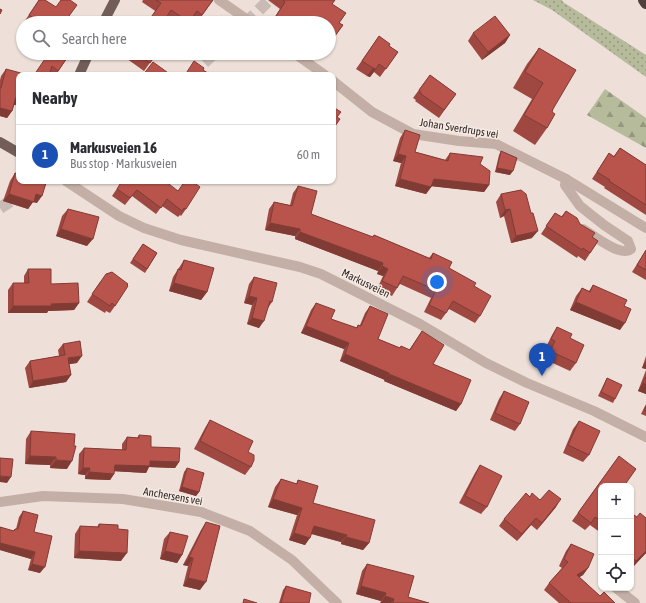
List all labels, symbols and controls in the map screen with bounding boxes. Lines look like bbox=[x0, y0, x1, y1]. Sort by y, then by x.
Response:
search box bbox=[16, 16, 336, 60]
icon: search bbox=[30, 27, 52, 49]
text: Search here bbox=[62, 30, 127, 47]
text: Nearby bbox=[32, 88, 78, 108]
street label: Johan Sverdrups vei bbox=[419, 116, 499, 140]
text: Markusveien 16 bbox=[70, 139, 157, 156]
text: 1 bbox=[42, 147, 48, 162]
text: 60 m bbox=[297, 147, 320, 162]
text: Bus stop · Markusveien bbox=[70, 156, 177, 171]
street label: Markusveien bbox=[340, 266, 392, 300]
your location bbox=[427, 272, 447, 292]
pin: 1 bbox=[529, 343, 555, 376]
map controls bbox=[598, 483, 634, 591]
button: + bbox=[598, 483, 634, 519]
street label: Anchersens vei bbox=[142, 485, 204, 507]
button: − bbox=[598, 519, 634, 555]
button: locate bbox=[598, 555, 634, 591]

